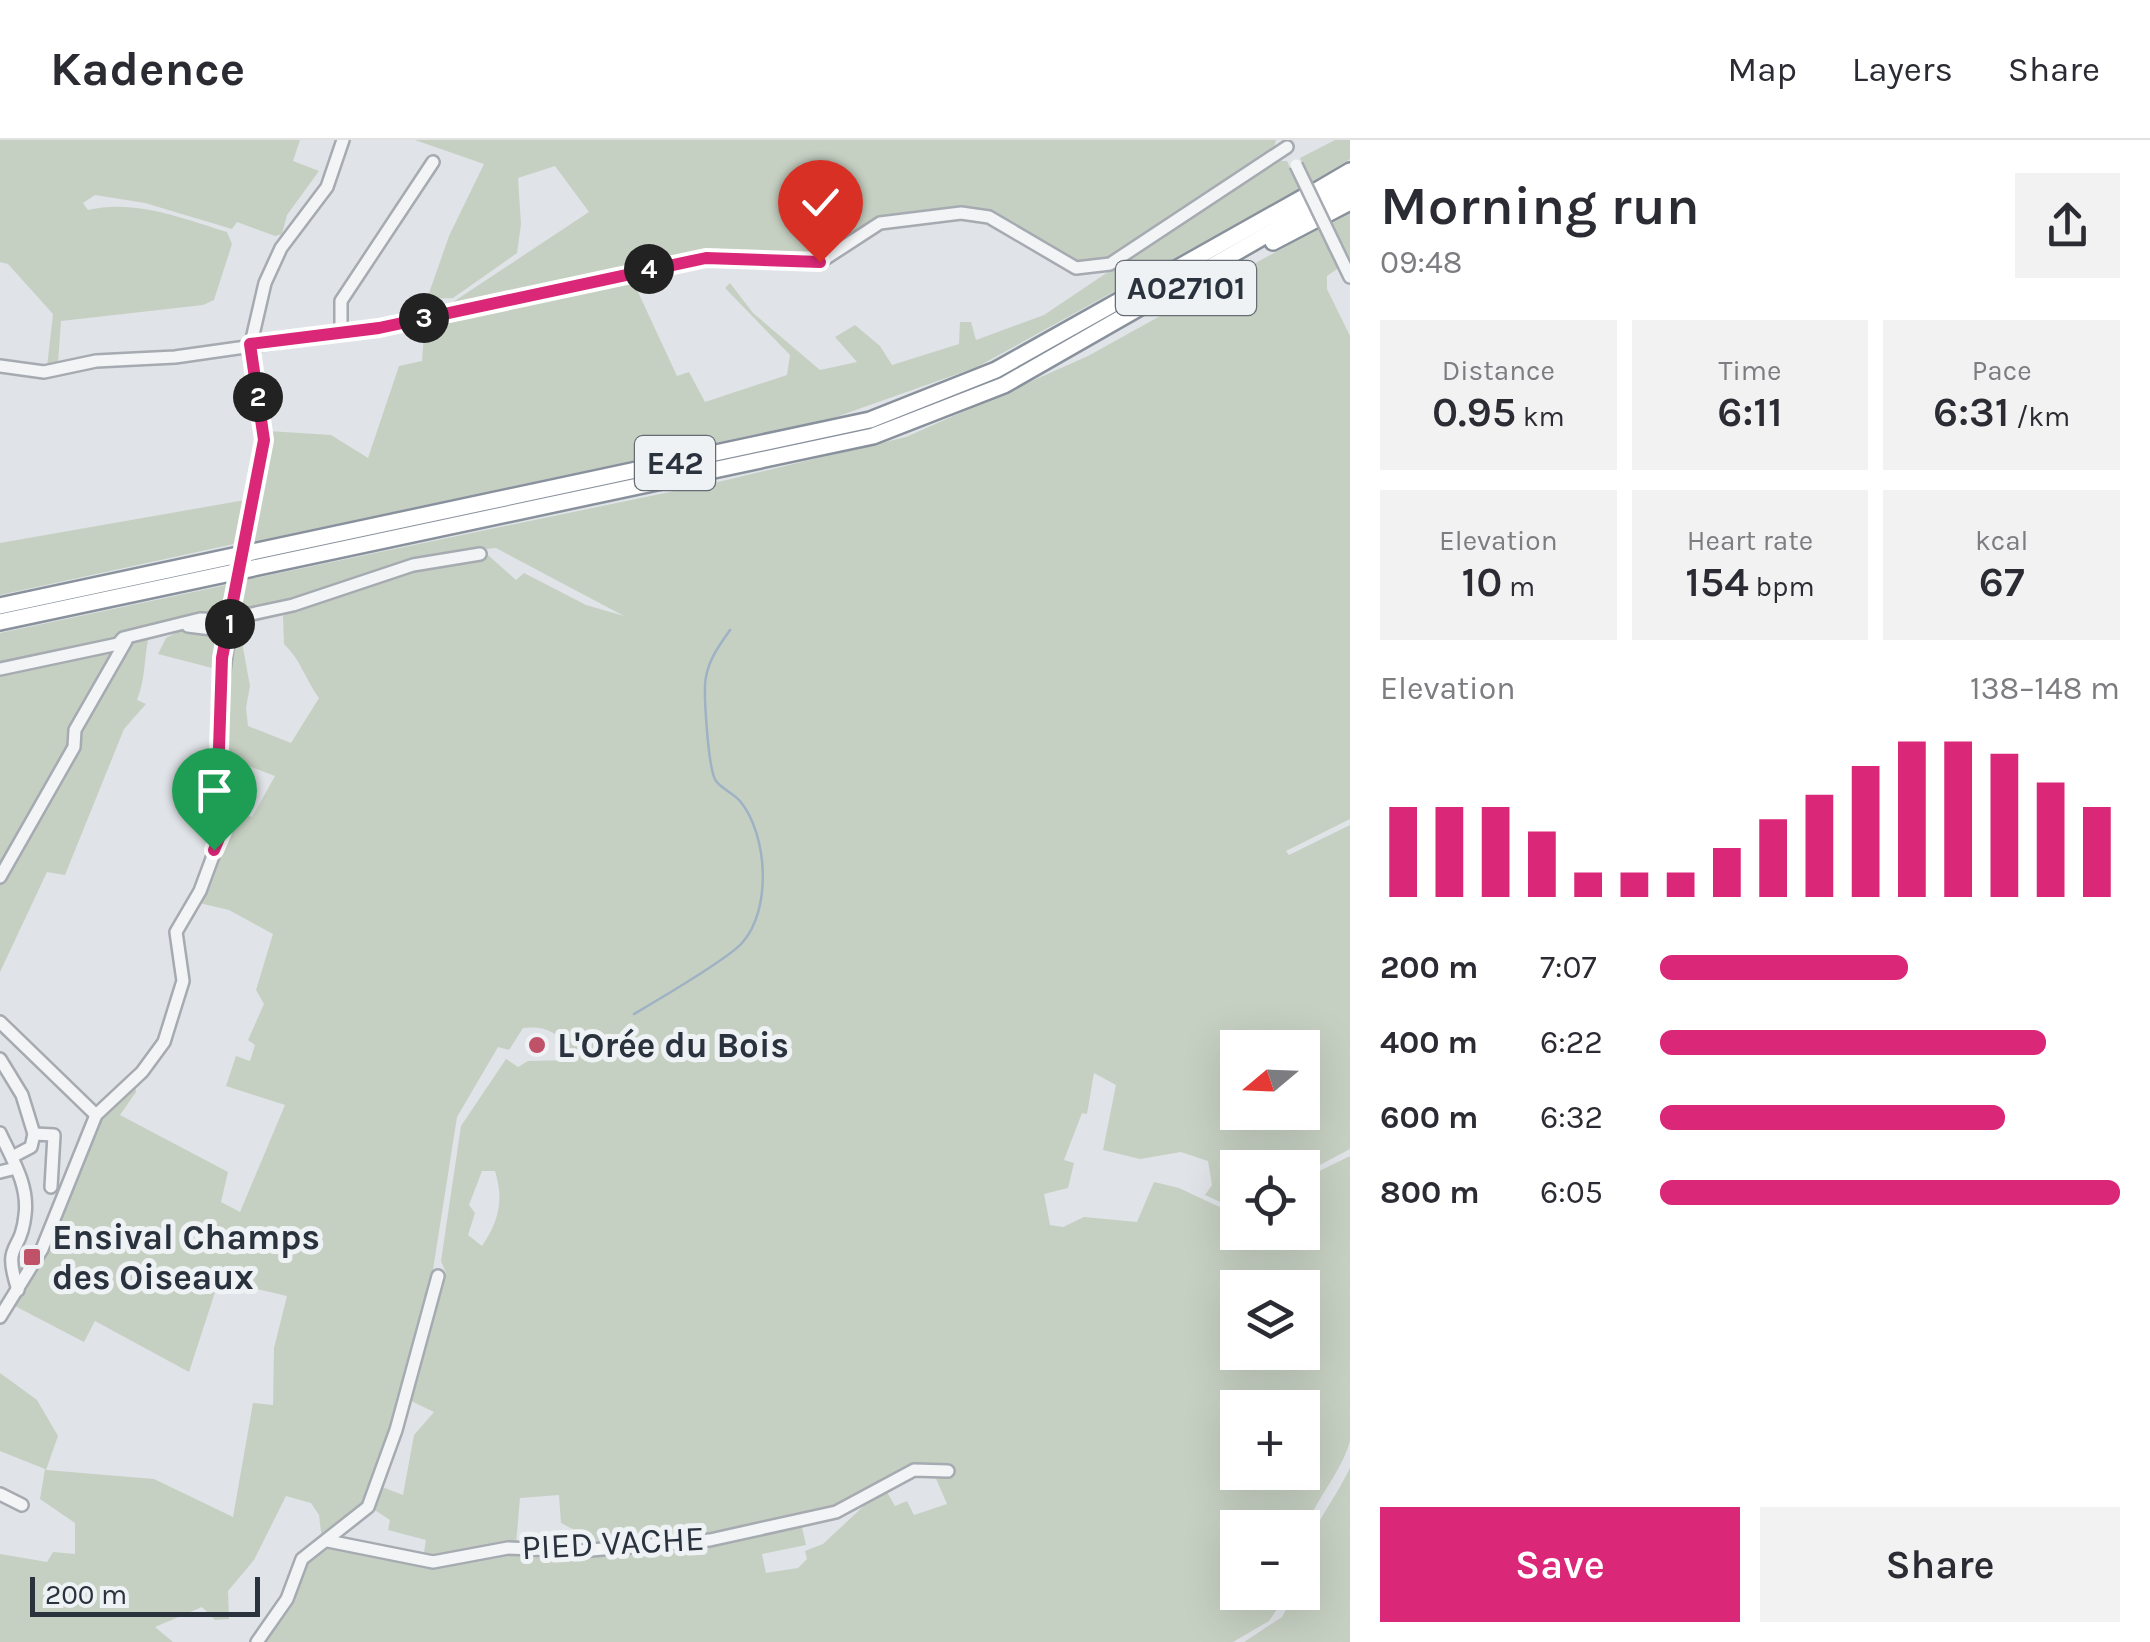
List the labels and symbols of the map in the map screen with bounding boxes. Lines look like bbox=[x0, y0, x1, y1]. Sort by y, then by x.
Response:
pin bbox=[778, 160, 863, 263]
pin: 4 bbox=[624, 244, 674, 294]
road number: A027101 bbox=[1116, 261, 1256, 315]
pin: 3 bbox=[399, 293, 449, 343]
pin: 2 bbox=[233, 372, 283, 422]
road number: E42 bbox=[635, 436, 715, 490]
pin: 1 bbox=[205, 599, 255, 649]
pin bbox=[172, 748, 257, 851]
place label: L'Orée du Bois bbox=[557, 1025, 789, 1066]
north arrow bbox=[1220, 1030, 1320, 1130]
marker: L'Orée du Bois bbox=[526, 1034, 548, 1056]
place label: Ensival Champs des Oiseaux bbox=[52, 1217, 320, 1298]
marker: Ensival Champs des Oiseaux bbox=[21, 1246, 43, 1268]
street label: PIED VACHE bbox=[520, 1518, 706, 1568]
scale bar bbox=[30, 1572, 260, 1616]

